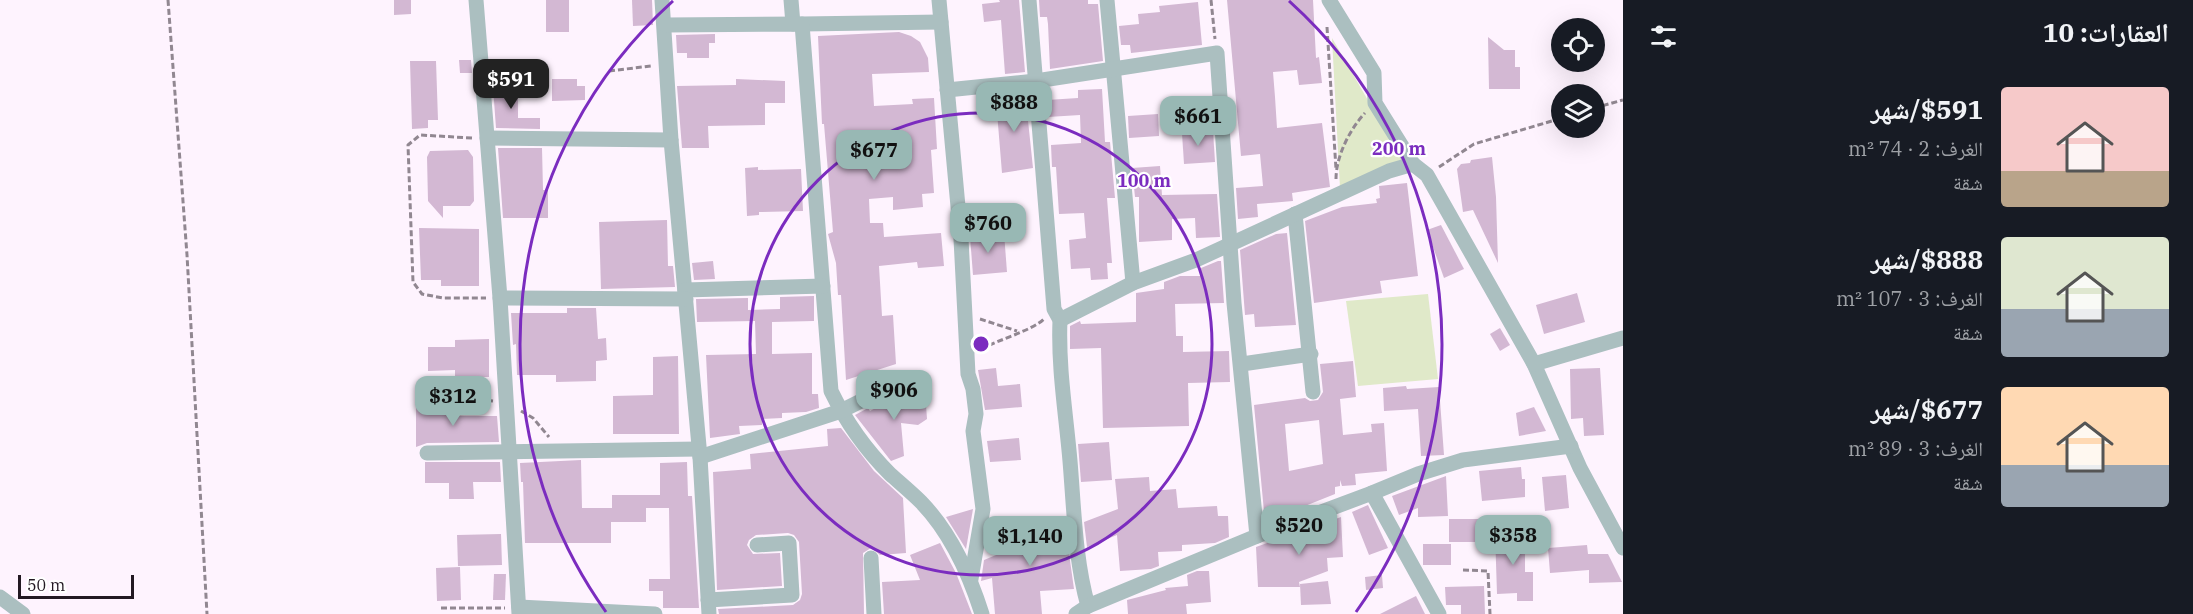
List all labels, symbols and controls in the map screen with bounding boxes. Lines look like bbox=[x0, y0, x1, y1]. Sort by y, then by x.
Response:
text: العقارات: 10 bbox=[2043, 15, 2169, 49]
map controls bbox=[1551, 18, 1605, 138]
button: locate bbox=[1551, 18, 1605, 72]
icon: filters bbox=[1647, 20, 1680, 53]
pin: $591 bbox=[475, 59, 547, 110]
text: $591 bbox=[487, 65, 535, 92]
pin: $888 bbox=[978, 82, 1050, 133]
button: layers bbox=[1551, 84, 1605, 138]
text: $888 bbox=[990, 88, 1038, 115]
text: $591/شهر bbox=[1871, 92, 1983, 126]
pin: $661 bbox=[1162, 96, 1234, 147]
text: $661 bbox=[1174, 102, 1222, 129]
icon: home bbox=[2049, 111, 2121, 183]
pin: $677 bbox=[838, 130, 910, 181]
text: الغرف: 2 · 74 m² bbox=[1848, 135, 1983, 162]
text: $677 bbox=[850, 136, 898, 163]
text: 200 m bbox=[1372, 137, 1427, 160]
text: 100 m bbox=[1117, 169, 1172, 192]
text: شقة bbox=[1953, 169, 1983, 196]
pin: $760 bbox=[952, 203, 1024, 254]
text: $760 bbox=[964, 209, 1012, 236]
text: $888/شهر bbox=[1871, 242, 1983, 276]
icon: home bbox=[2049, 261, 2121, 333]
text: الغرف: 3 · 107 m² bbox=[1836, 285, 1983, 312]
text: شقة bbox=[1953, 319, 1983, 346]
centre of rings bbox=[971, 334, 991, 354]
pin: $906 bbox=[858, 370, 930, 421]
pin: $312 bbox=[417, 376, 489, 427]
text: $906 bbox=[870, 376, 918, 403]
text: $312 bbox=[429, 382, 477, 409]
text: $677/شهر bbox=[1871, 392, 1983, 426]
icon: home bbox=[2049, 411, 2121, 483]
text: الغرف: 3 · 89 m² bbox=[1848, 435, 1983, 462]
text: شقة bbox=[1953, 469, 1983, 496]
pin: $520 bbox=[1263, 505, 1335, 556]
text: $520 bbox=[1275, 511, 1323, 538]
pin: $358 bbox=[1477, 515, 1549, 566]
pin: $1,140 bbox=[981, 516, 1079, 567]
text: $358 bbox=[1489, 521, 1537, 548]
text: $1,140 bbox=[997, 522, 1063, 549]
scale bar bbox=[18, 572, 134, 600]
text: 50 m bbox=[27, 575, 65, 595]

